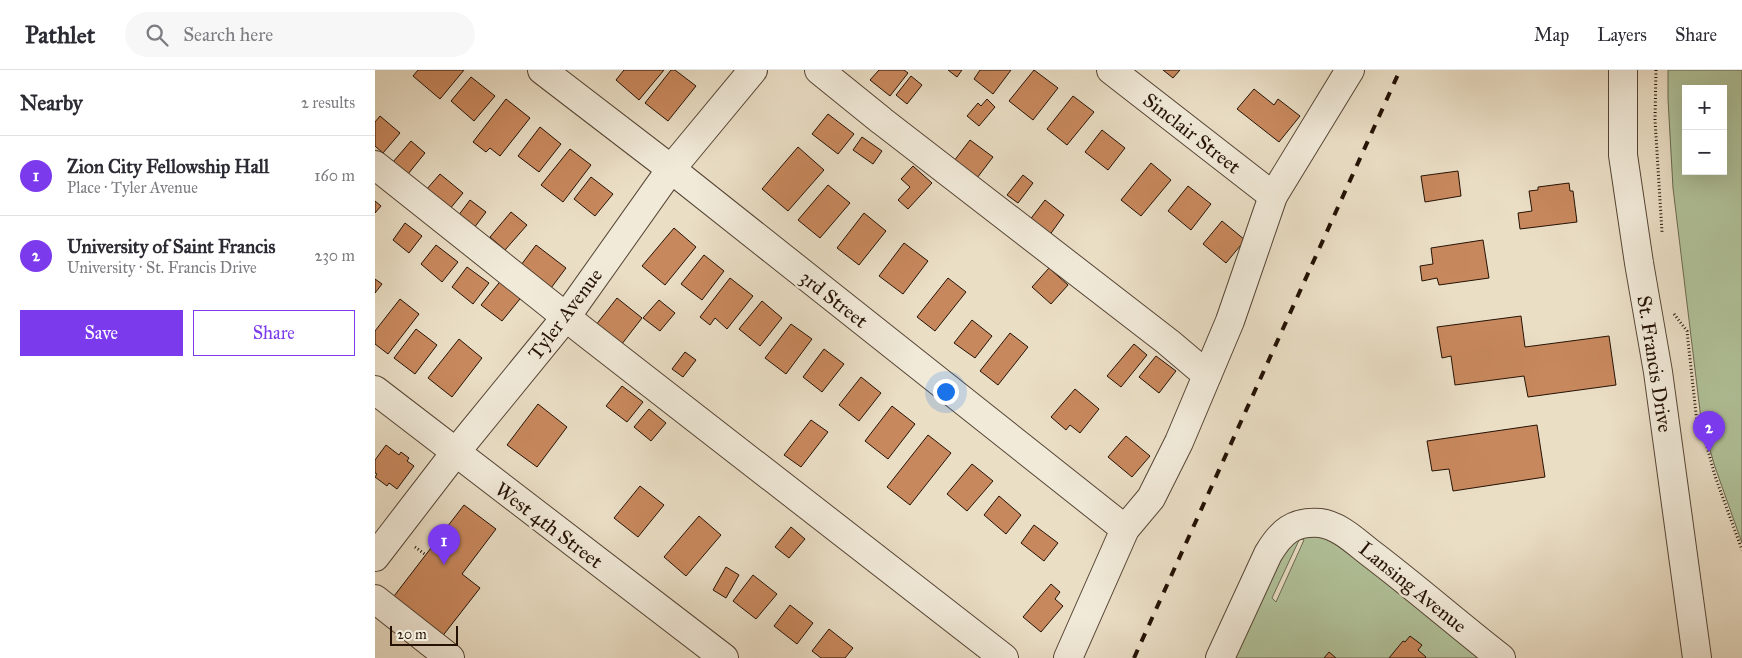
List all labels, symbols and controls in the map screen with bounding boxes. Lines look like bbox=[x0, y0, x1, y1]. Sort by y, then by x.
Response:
search box bbox=[125, 12, 475, 57]
text: Pathlet bbox=[25, 20, 95, 50]
icon: search bbox=[143, 21, 171, 49]
text: Search here bbox=[183, 23, 273, 46]
text: Map bbox=[1534, 24, 1569, 46]
text: Layers bbox=[1597, 24, 1647, 46]
text: Share bbox=[1675, 24, 1717, 46]
map controls bbox=[1682, 85, 1727, 175]
button: + bbox=[1682, 85, 1727, 130]
street label: Sinclair Street bbox=[1138, 87, 1246, 179]
text: Nearby bbox=[20, 90, 83, 116]
text: 2 results bbox=[301, 93, 355, 112]
button: − bbox=[1682, 130, 1727, 175]
text: Zion City Fellowship Hall bbox=[67, 155, 269, 178]
text: 1 bbox=[33, 166, 39, 185]
text: 160 m bbox=[314, 166, 355, 185]
text: Place · Tyler Avenue bbox=[67, 178, 198, 197]
text: University of Saint Francis bbox=[67, 235, 275, 258]
text: 2 bbox=[32, 246, 40, 265]
text: 230 m bbox=[315, 246, 355, 265]
text: University · St. Francis Drive bbox=[67, 258, 257, 277]
street label: Tyler Avenue bbox=[523, 263, 607, 365]
street label: 3rd Street bbox=[795, 265, 873, 333]
street label: St. Francis Drive bbox=[1632, 294, 1678, 434]
button: Save bbox=[20, 310, 183, 356]
button: Share bbox=[193, 310, 355, 356]
your location bbox=[933, 379, 959, 405]
pin: 2 bbox=[1693, 411, 1725, 452]
street label: West 4th Street bbox=[490, 477, 608, 573]
pin: 1 bbox=[428, 524, 460, 565]
street label: Lansing Avenue bbox=[1354, 536, 1472, 638]
scale bar bbox=[390, 623, 457, 646]
text: 20 m bbox=[397, 626, 427, 643]

